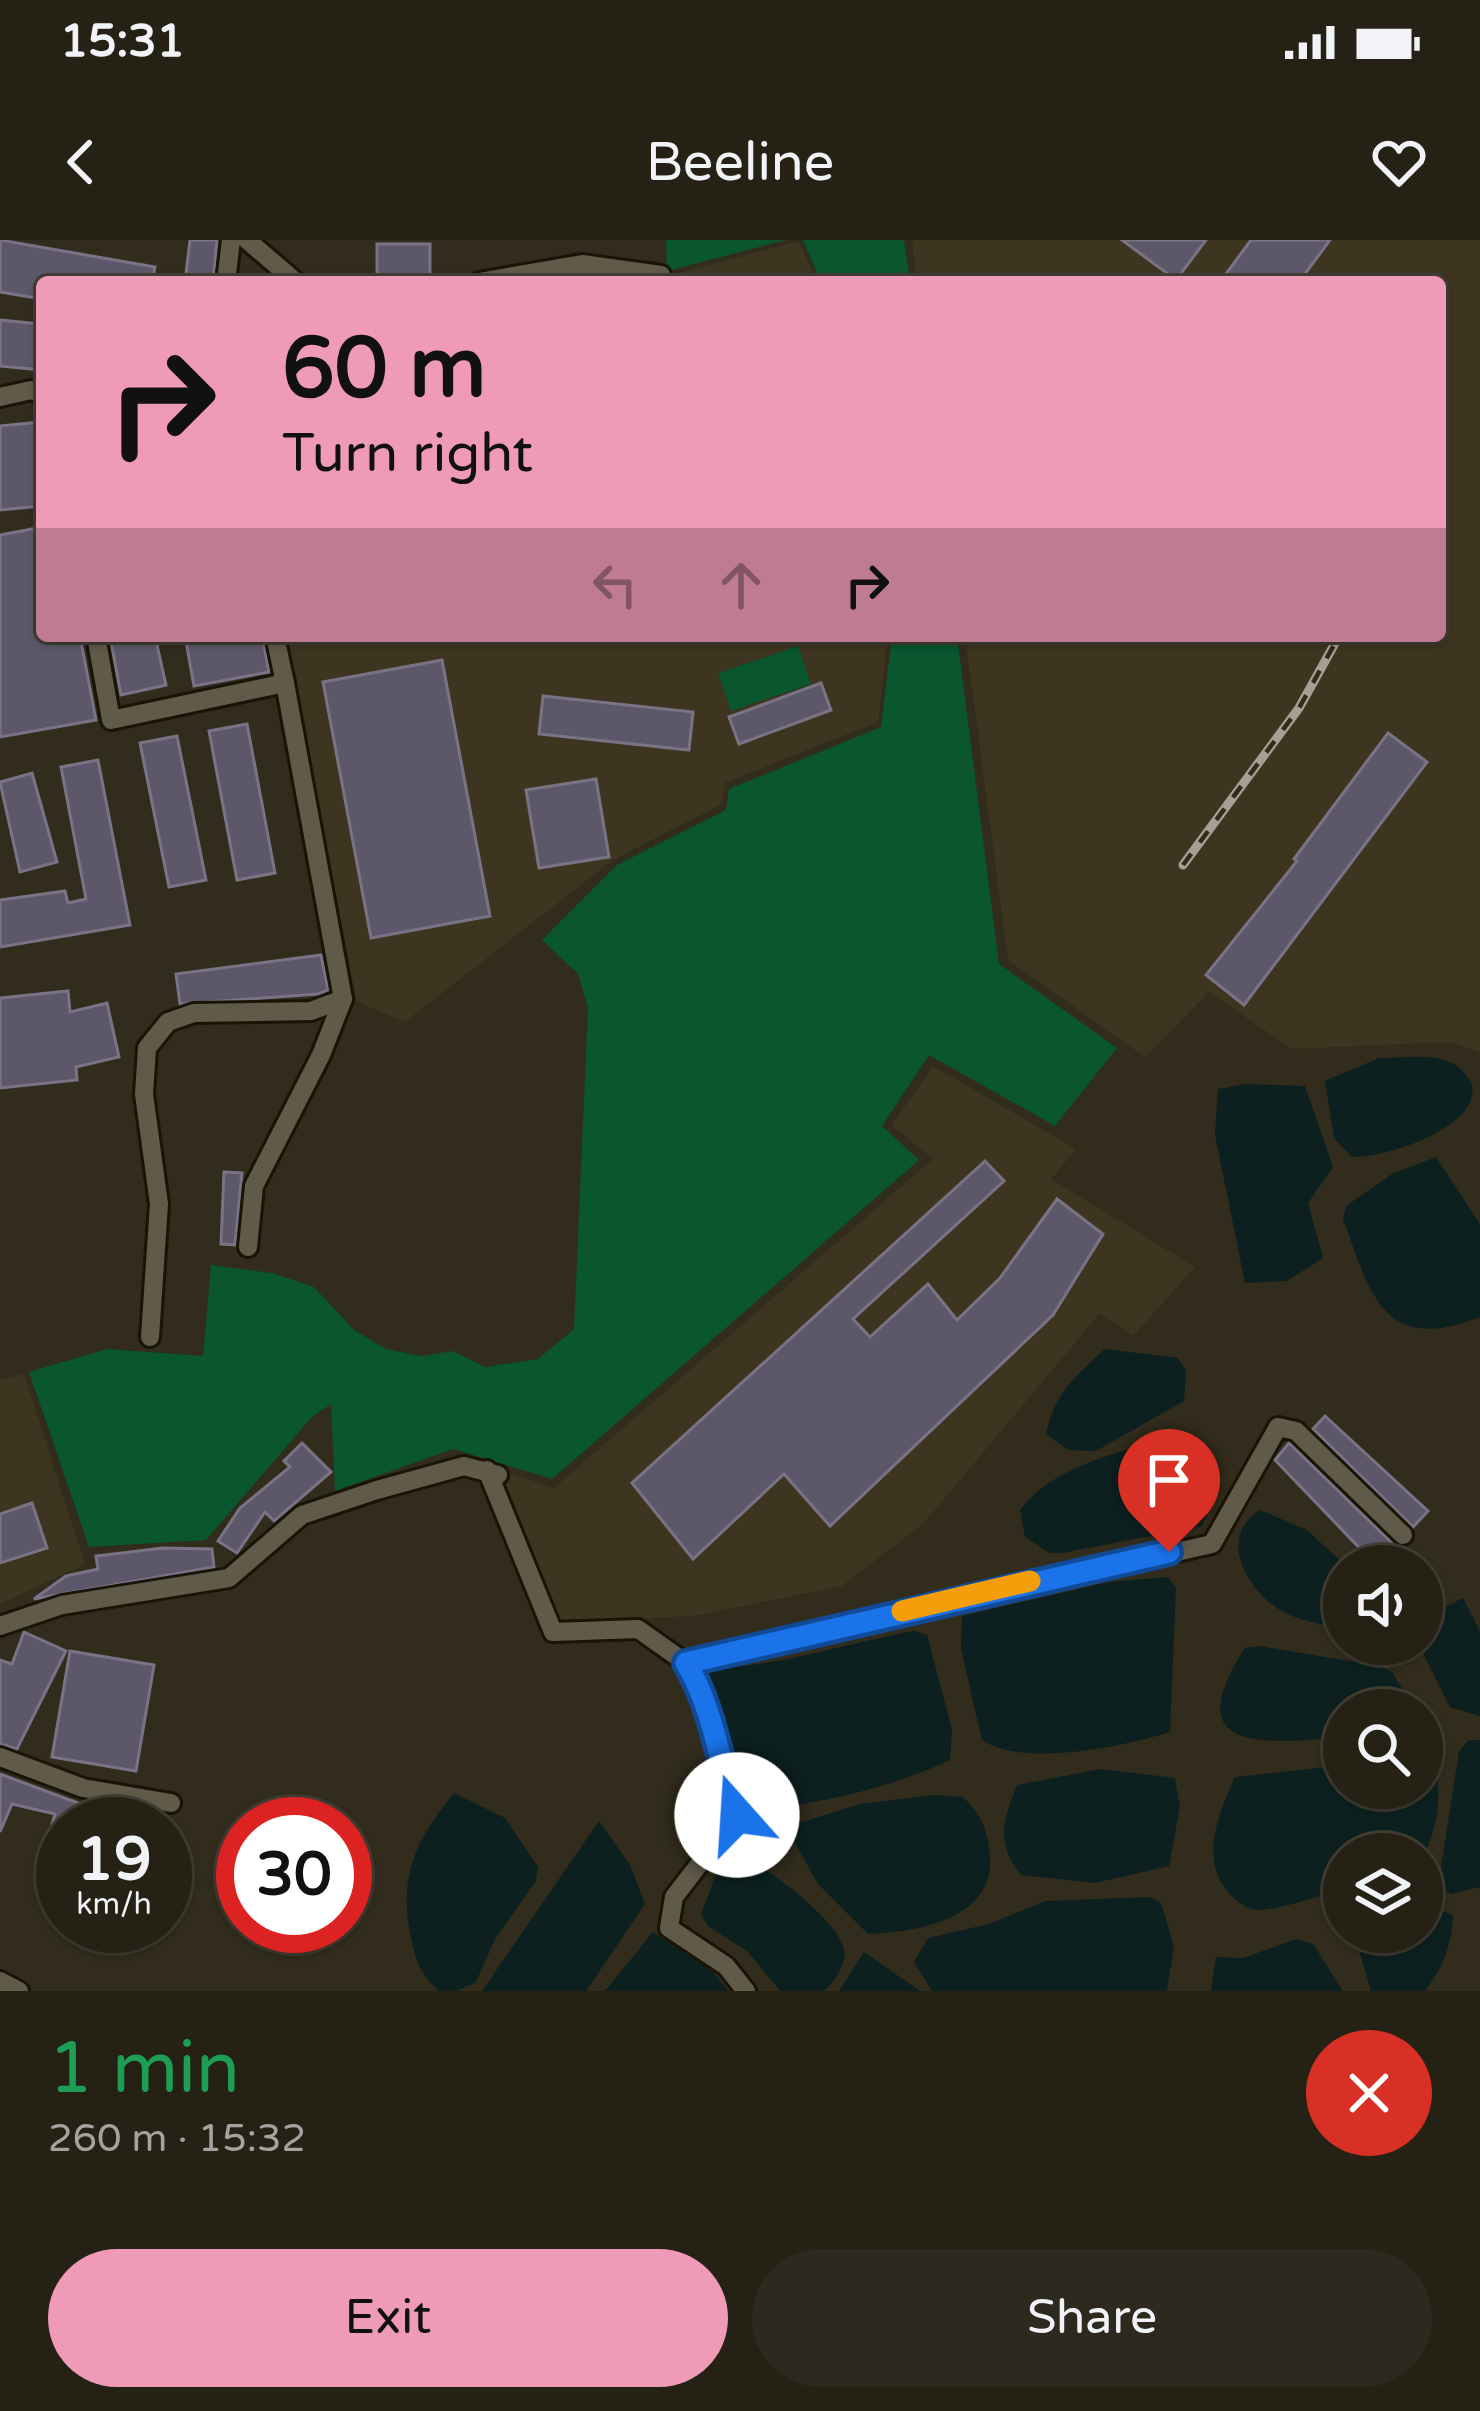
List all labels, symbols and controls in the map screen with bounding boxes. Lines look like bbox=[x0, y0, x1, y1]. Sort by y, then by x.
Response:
text: 15:31 bbox=[60, 15, 185, 69]
icon: back bbox=[48, 129, 114, 195]
icon: heart bbox=[1366, 129, 1432, 195]
text: Beeline bbox=[646, 130, 834, 195]
text: 60 m bbox=[282, 319, 486, 420]
icon: right bbox=[84, 324, 240, 480]
text: Turn right bbox=[282, 421, 533, 486]
icon: left bbox=[582, 552, 648, 618]
icon: ahead bbox=[708, 552, 774, 618]
icon: right bbox=[834, 552, 900, 618]
pin bbox=[1118, 1429, 1220, 1552]
icon: arrive bbox=[1136, 1447, 1202, 1513]
map controls bbox=[1323, 1545, 1443, 1953]
button: sound bbox=[1323, 1545, 1443, 1665]
button: search bbox=[1323, 1689, 1443, 1809]
position arrow bbox=[674, 1752, 800, 1878]
speed limit sign: 30 bbox=[216, 1797, 372, 1953]
text: 19 bbox=[76, 1824, 152, 1896]
button: layers bbox=[1323, 1833, 1443, 1953]
text: km/h bbox=[76, 1886, 152, 1923]
text: 1 min bbox=[48, 2026, 240, 2113]
button: close bbox=[1306, 2030, 1432, 2156]
text: 260 m · 15:32 bbox=[48, 2115, 306, 2162]
button: Exit bbox=[48, 2249, 728, 2387]
button: Share bbox=[752, 2249, 1432, 2387]

